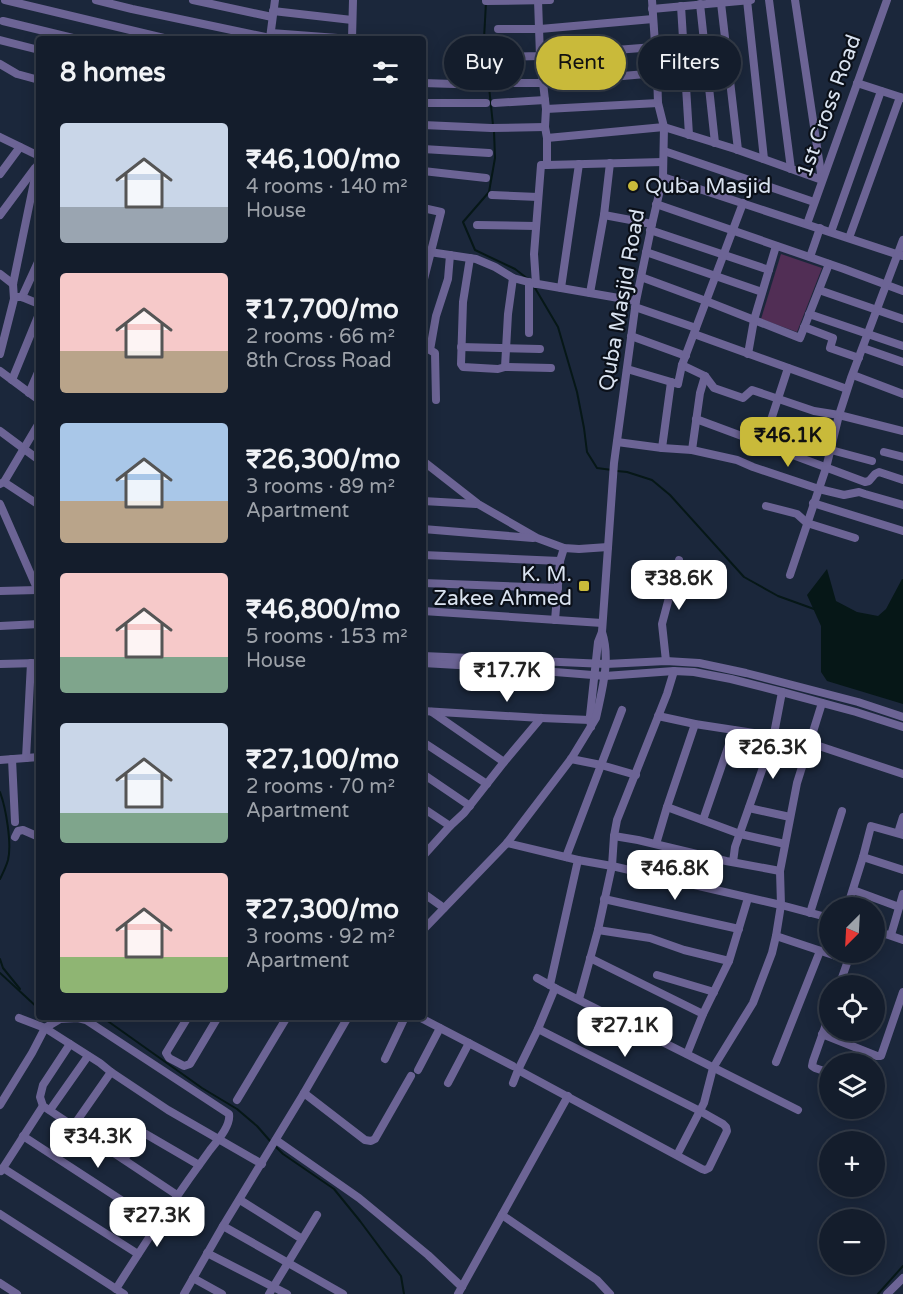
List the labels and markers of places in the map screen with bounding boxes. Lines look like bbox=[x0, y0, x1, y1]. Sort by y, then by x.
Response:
place label: Quba Masjid bbox=[645, 174, 771, 199]
marker: Quba Masjid bbox=[626, 179, 640, 193]
pin: ₹46.1K bbox=[739, 417, 837, 468]
pin: ₹38.6K bbox=[630, 560, 728, 611]
place label: K. M. Zakee Ahmed bbox=[434, 562, 572, 611]
marker: K. M. Zakee Ahmed bbox=[577, 579, 591, 593]
pin: ₹17.7K bbox=[458, 652, 556, 703]
pin: ₹26.3K bbox=[724, 729, 822, 780]
pin: ₹46.8K bbox=[626, 850, 724, 901]
pin: ₹27.1K bbox=[576, 1007, 674, 1058]
pin: ₹34.3K bbox=[49, 1118, 147, 1169]
pin: ₹27.3K bbox=[108, 1197, 206, 1248]

